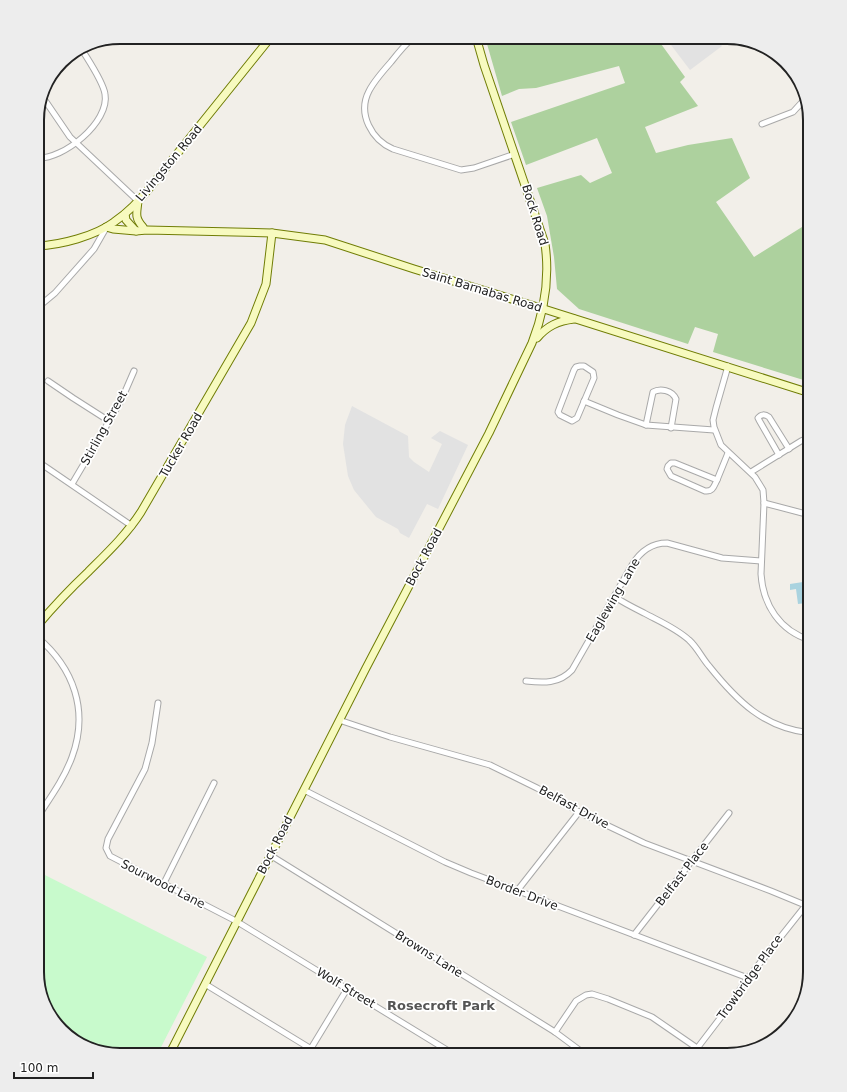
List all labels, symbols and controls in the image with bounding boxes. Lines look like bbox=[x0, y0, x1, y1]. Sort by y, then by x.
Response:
street label: Livingston Road bbox=[133, 122, 205, 204]
street label: Bock Road bbox=[519, 183, 551, 247]
street label: Saint Barnabas Road bbox=[420, 265, 544, 315]
street label: Stirling Street bbox=[78, 388, 130, 468]
street label: Tucker Road bbox=[156, 410, 205, 481]
street label: Bock Road bbox=[403, 526, 445, 588]
street label: Eaglewing Lane bbox=[583, 556, 643, 644]
street label: Belfast Drive bbox=[537, 783, 611, 831]
street label: Bock Road bbox=[254, 814, 296, 876]
street label: Belfast Place bbox=[653, 839, 711, 909]
street label: Sourwood Lane bbox=[119, 857, 207, 911]
street label: Border Drive bbox=[484, 873, 560, 913]
street label: Browns Lane bbox=[393, 928, 465, 980]
street label: Trowbridge Place bbox=[714, 932, 786, 1023]
street label: Wolf Street bbox=[314, 965, 378, 1011]
district label: Rosecroft Park bbox=[387, 998, 495, 1013]
scale bar bbox=[14, 1054, 93, 1080]
text: 100 m bbox=[20, 1061, 58, 1075]

